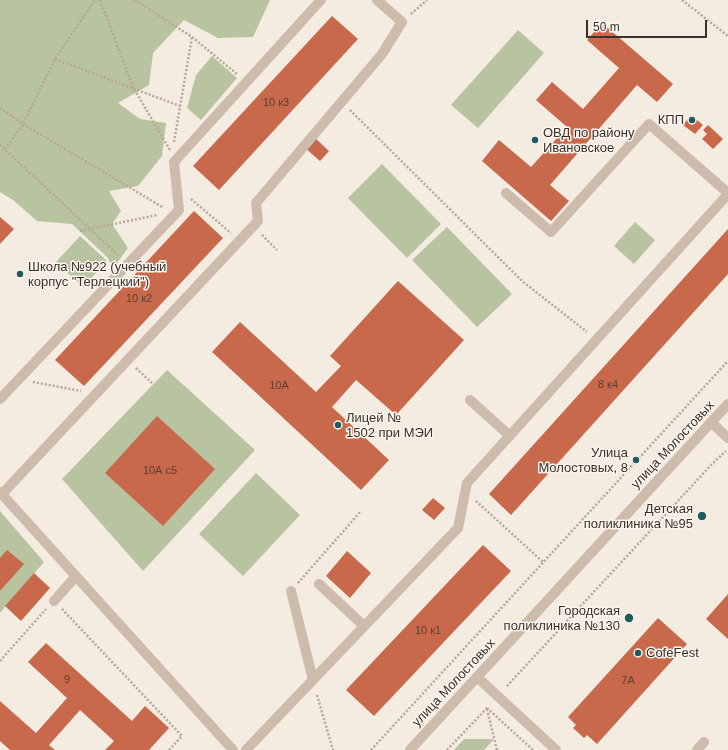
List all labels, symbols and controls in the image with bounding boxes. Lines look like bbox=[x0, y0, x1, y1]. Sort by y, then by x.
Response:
scale bar bbox=[588, 12, 709, 38]
text: 50 m bbox=[593, 20, 620, 34]
house number: 10 к3 bbox=[263, 96, 289, 110]
place label: КПП bbox=[658, 112, 684, 128]
marker: КПП bbox=[687, 115, 697, 125]
place label: ОВД по району Ивановское bbox=[543, 125, 634, 156]
marker: ОВД по району Ивановское bbox=[530, 135, 540, 145]
place label: Школа №922 (учебный корпус "Терлецкий") bbox=[28, 259, 166, 290]
marker: Школа №922 (учебный корпус "Терлецкий") bbox=[15, 269, 25, 279]
house number: 10 к2 bbox=[126, 292, 152, 306]
house number: 8 к4 bbox=[598, 378, 618, 392]
house number: 10А bbox=[269, 379, 289, 393]
street label: улица Молостовых bbox=[628, 398, 718, 492]
place label: Лицей № 1502 при МЭИ bbox=[346, 410, 433, 441]
marker: Лицей № 1502 при МЭИ bbox=[333, 420, 343, 430]
place label: Улица Молостовых, 8 bbox=[538, 445, 628, 476]
marker: Улица Молостовых, 8 bbox=[631, 455, 641, 465]
house number: 10А с5 bbox=[143, 464, 177, 478]
place label: Детская поликлиника №95 bbox=[584, 501, 693, 532]
marker: Детская поликлиника №95 bbox=[696, 510, 708, 522]
place label: Городская поликлиника №130 bbox=[504, 603, 620, 634]
marker: Городская поликлиника №130 bbox=[623, 612, 635, 624]
house number: 10 к1 bbox=[415, 624, 441, 638]
street label: улица Молостовых bbox=[409, 636, 499, 730]
place label: CofeFest bbox=[646, 645, 699, 661]
marker: CofeFest bbox=[633, 648, 643, 658]
house number: 9 bbox=[64, 673, 70, 687]
house number: 7А bbox=[621, 674, 635, 688]

